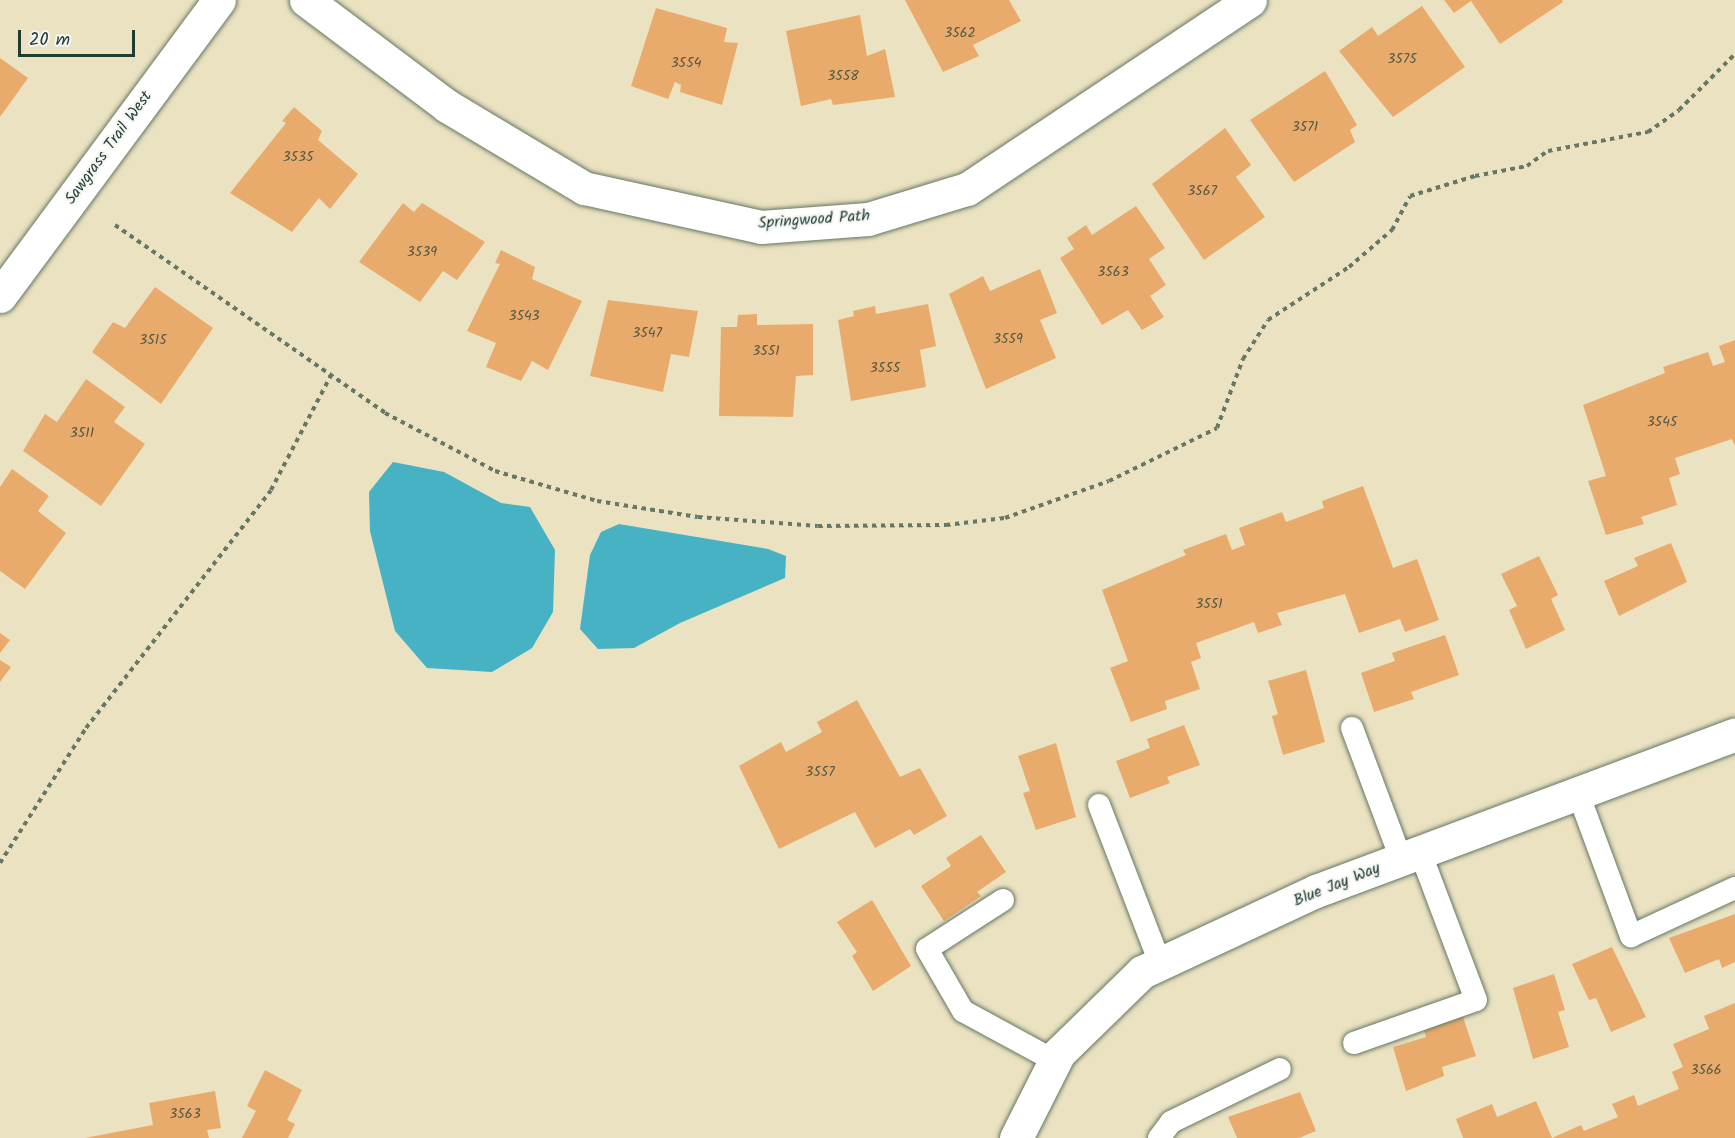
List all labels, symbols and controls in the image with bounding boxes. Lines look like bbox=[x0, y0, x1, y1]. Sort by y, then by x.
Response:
scale bar bbox=[21, 18, 138, 56]
house number: 3562 bbox=[944, 25, 976, 41]
text: 20 m bbox=[29, 26, 70, 55]
house number: 3575 bbox=[1387, 51, 1417, 67]
house number: 3554 bbox=[671, 55, 701, 71]
house number: 3558 bbox=[827, 68, 859, 84]
street label: Sawgrass Trail West bbox=[61, 88, 157, 208]
house number: 3571 bbox=[1292, 119, 1318, 135]
house number: 3535 bbox=[282, 149, 314, 165]
house number: 3567 bbox=[1187, 183, 1217, 199]
street label: Springwood Path bbox=[757, 207, 871, 233]
house number: 3539 bbox=[407, 244, 437, 260]
house number: 3563 bbox=[1097, 264, 1129, 280]
house number: 3543 bbox=[508, 308, 540, 324]
house number: 3547 bbox=[632, 325, 662, 341]
house number: 3559 bbox=[993, 331, 1023, 347]
house number: 3515 bbox=[139, 332, 167, 348]
house number: 3551 bbox=[752, 343, 780, 359]
house number: 3555 bbox=[870, 360, 900, 376]
house number: 3545 bbox=[1647, 414, 1677, 430]
house number: 3511 bbox=[70, 425, 94, 441]
house number: 3551 bbox=[1195, 596, 1223, 612]
house number: 3557 bbox=[805, 764, 835, 780]
street label: Blue Jay Way bbox=[1291, 859, 1383, 911]
house number: 3566 bbox=[1690, 1062, 1722, 1078]
house number: 3563 bbox=[169, 1106, 201, 1122]

